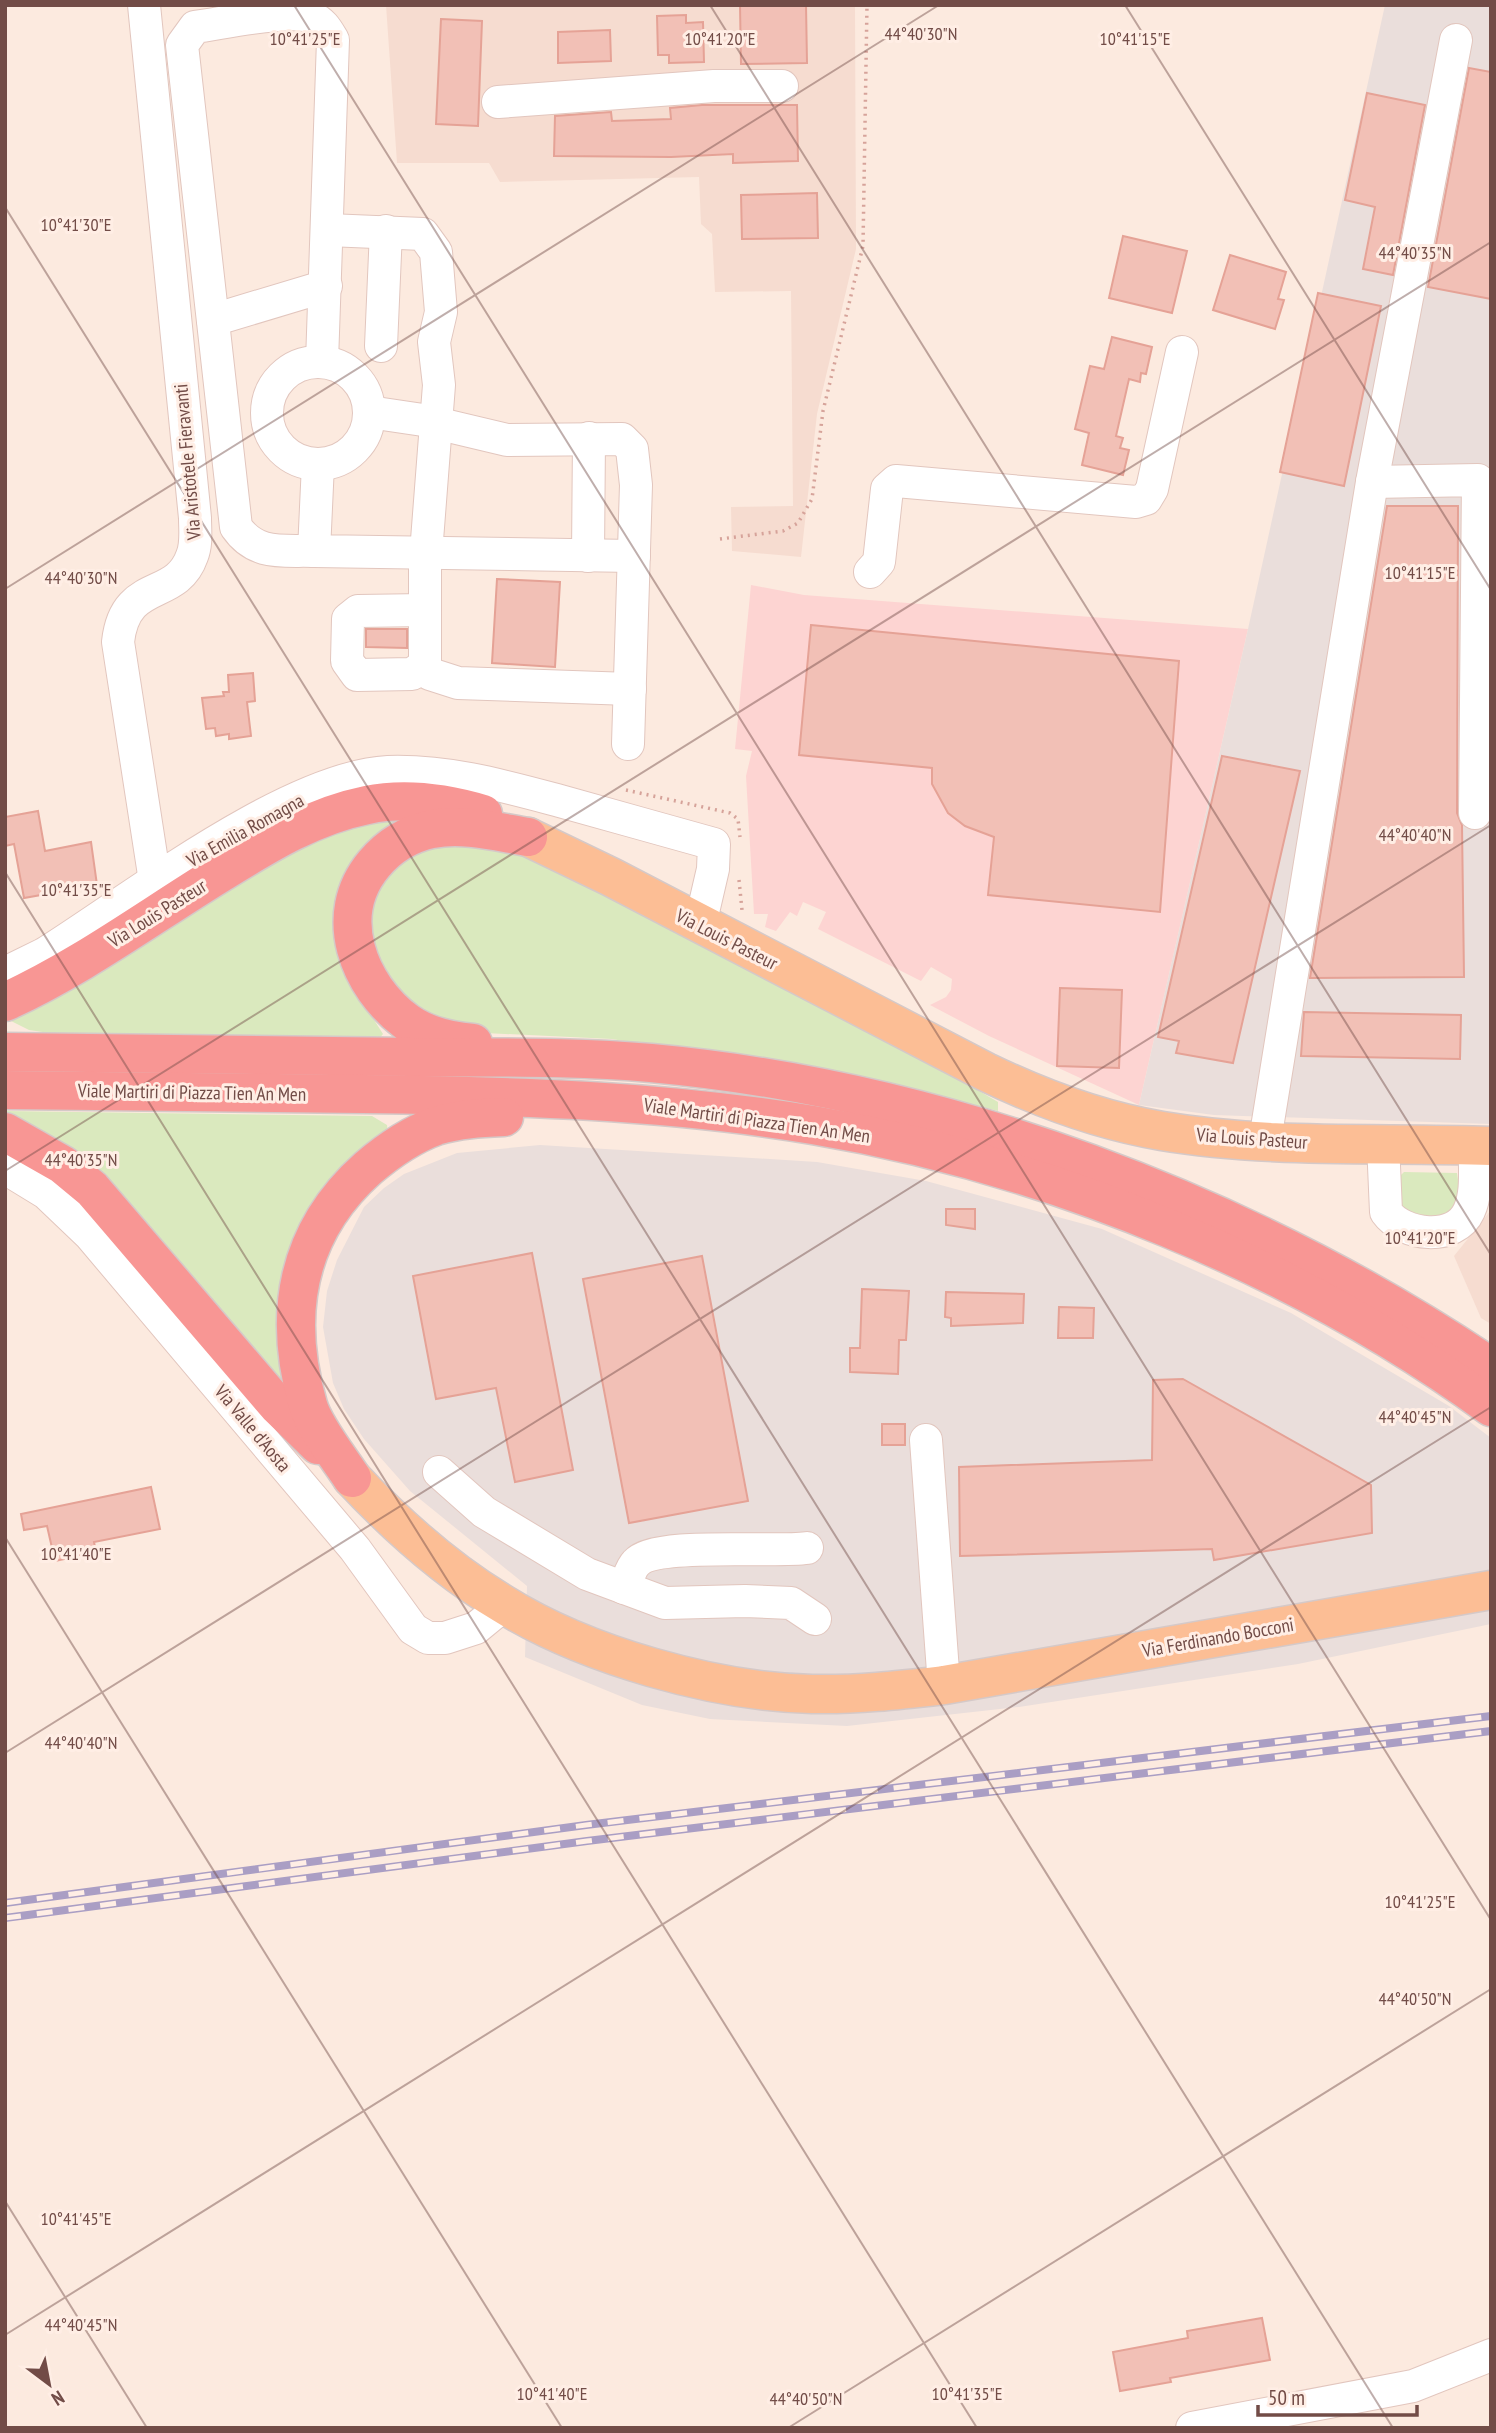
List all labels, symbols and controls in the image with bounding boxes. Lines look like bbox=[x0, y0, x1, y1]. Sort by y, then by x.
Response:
text: 44°40'30"N bbox=[885, 22, 957, 45]
text: 10°41'25"E bbox=[270, 27, 340, 50]
text: 10°41'20"E bbox=[685, 27, 755, 50]
text: 10°41'15"E bbox=[1100, 27, 1170, 50]
text: 10°41'30"E bbox=[41, 213, 111, 236]
text: 44°40'35"N bbox=[1379, 241, 1451, 264]
street label: Via Aristotele Fieravanti bbox=[168, 383, 206, 542]
text: 10°41'15"E bbox=[1385, 561, 1455, 584]
text: 44°40'30"N bbox=[45, 566, 117, 589]
street label: Via Emilia Romagna bbox=[181, 788, 308, 873]
text: 44°40'40"N bbox=[1379, 823, 1451, 846]
street label: Via Louis Pasteur bbox=[103, 873, 211, 953]
text: 10°41'35"E bbox=[41, 878, 111, 901]
street label: Via Louis Pasteur bbox=[671, 903, 783, 975]
street label: Viale Martiri di Piazza Tien An Men bbox=[77, 1078, 306, 1106]
street label: Viale Martiri di Piazza Tien An Men bbox=[641, 1092, 872, 1148]
street label: Via Louis Pasteur bbox=[1195, 1122, 1309, 1154]
text: 44°40'35"N bbox=[45, 1148, 117, 1171]
text: 10°41'20"E bbox=[1385, 1226, 1455, 1249]
street label: Via Valle d'Aosta bbox=[209, 1379, 296, 1476]
text: 44°40'45"N bbox=[1379, 1405, 1451, 1428]
text: 10°41'40"E bbox=[41, 1542, 111, 1565]
street label: Via Ferdinando Bocconi bbox=[1139, 1612, 1296, 1662]
text: 44°40'40"N bbox=[45, 1731, 117, 1754]
text: 10°41'25"E bbox=[1385, 1890, 1455, 1913]
text: 44°40'50"N bbox=[1379, 1987, 1451, 2010]
text: 10°41'45"E bbox=[41, 2207, 111, 2230]
text: 44°40'45"N bbox=[45, 2313, 117, 2336]
north arrow bbox=[14, 2349, 84, 2419]
scale bar bbox=[1258, 2374, 1417, 2418]
text: 10°41'40"E bbox=[517, 2382, 587, 2405]
text: 10°41'35"E bbox=[932, 2382, 1002, 2405]
text: 50 m bbox=[1268, 2384, 1305, 2411]
text: N bbox=[47, 2386, 69, 2411]
text: 44°40'50"N bbox=[770, 2387, 842, 2410]

